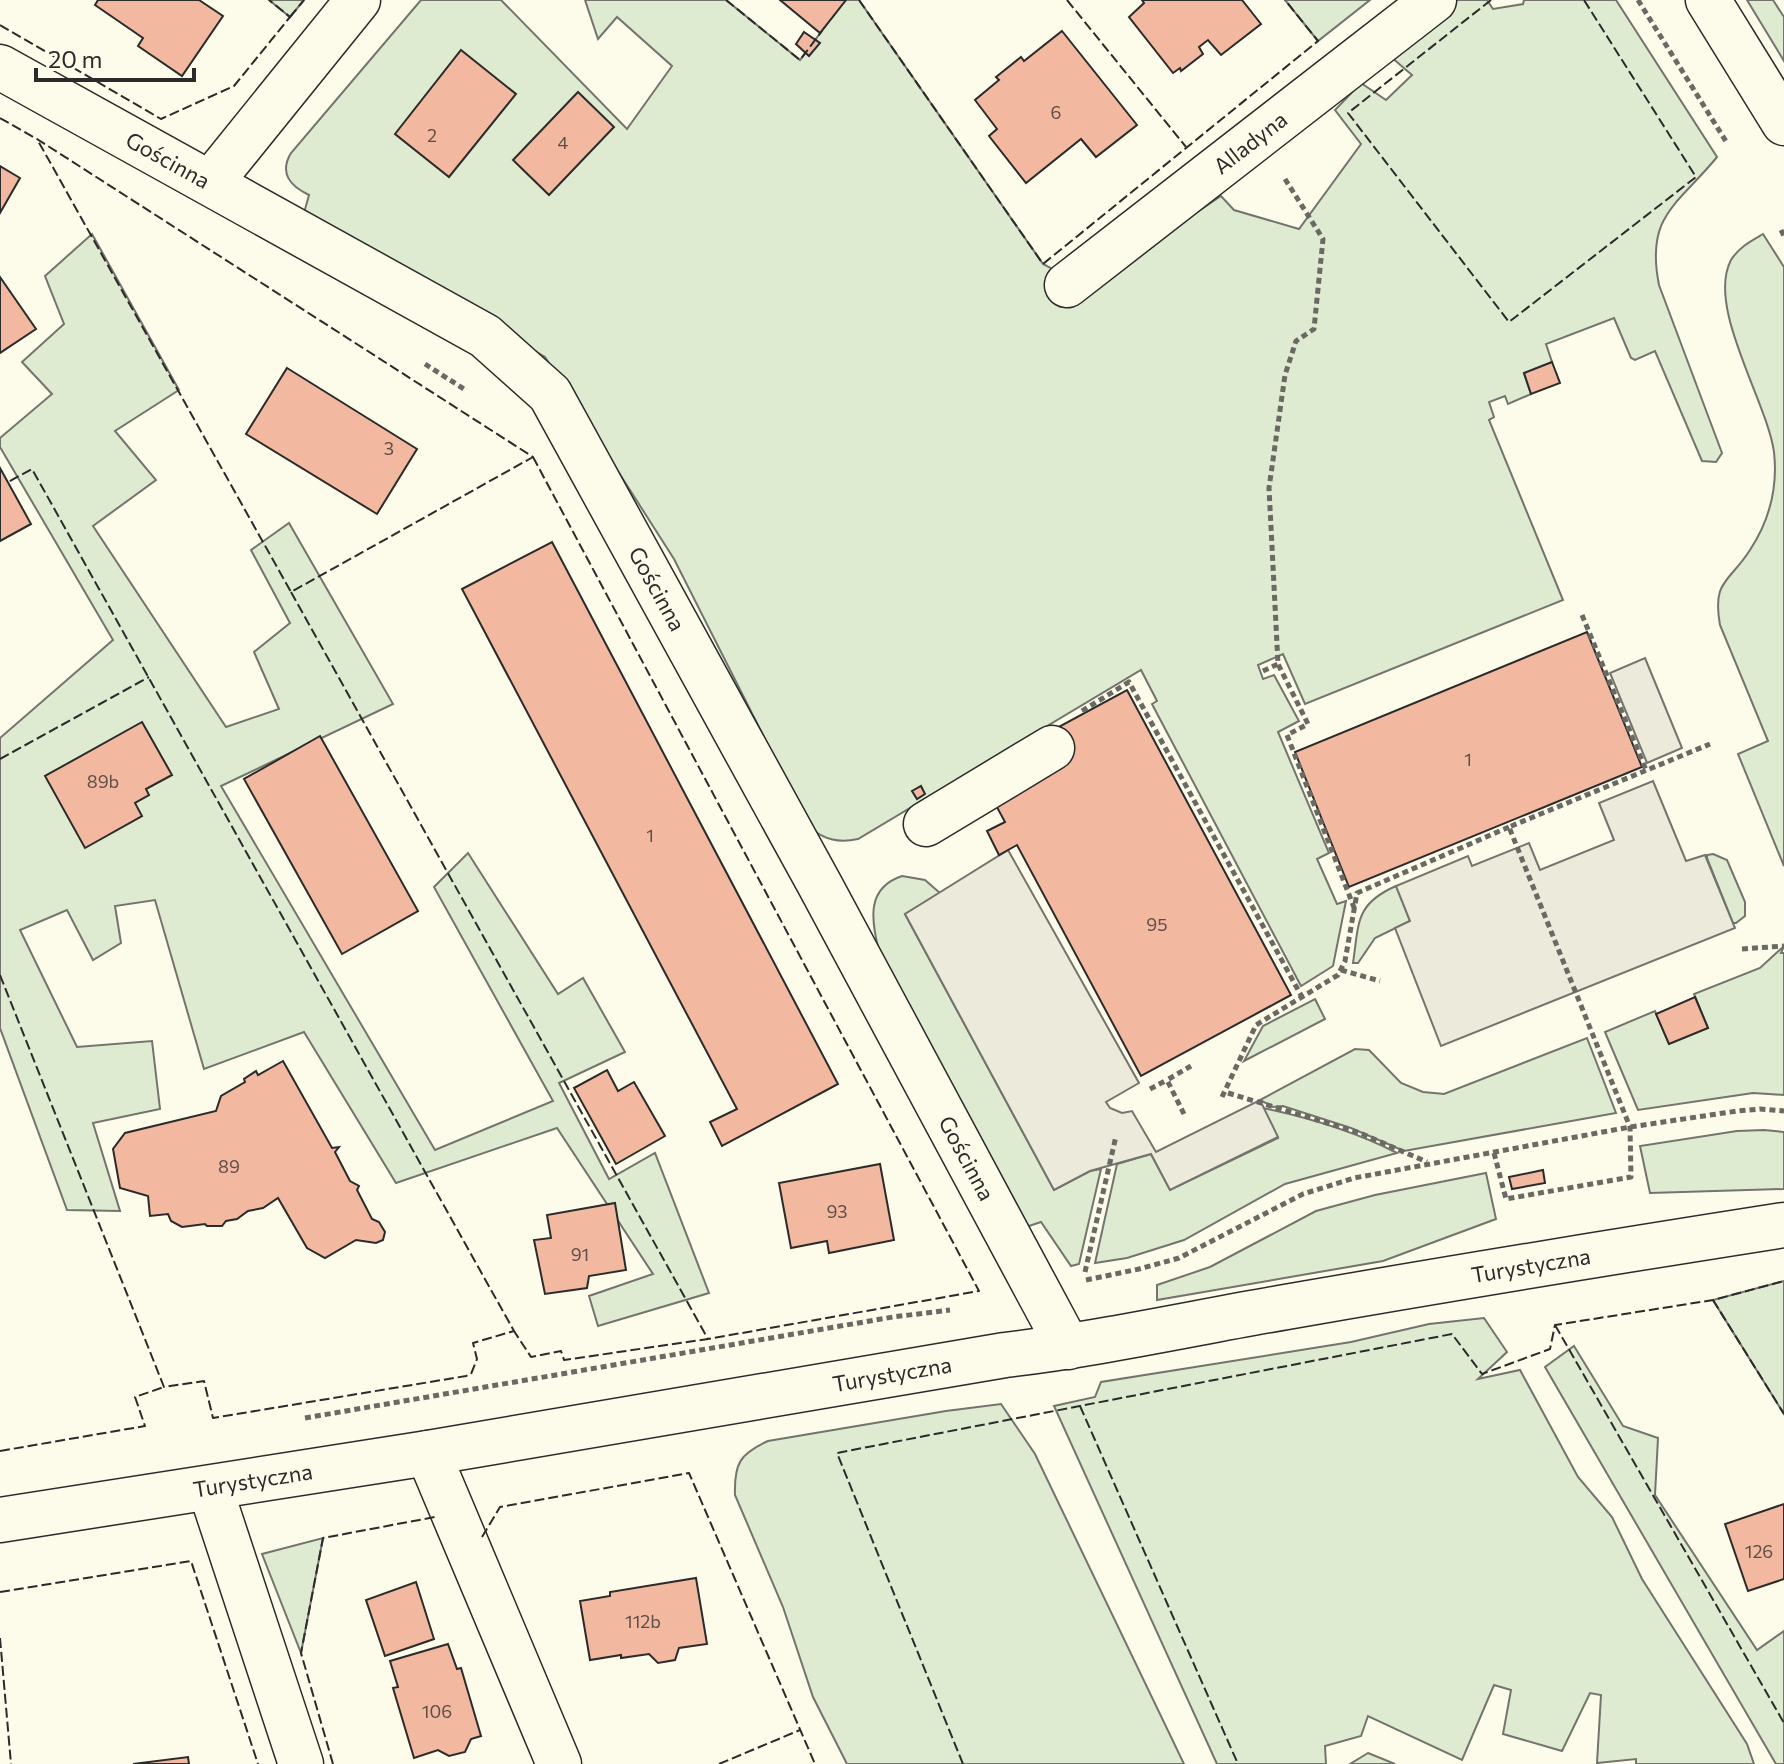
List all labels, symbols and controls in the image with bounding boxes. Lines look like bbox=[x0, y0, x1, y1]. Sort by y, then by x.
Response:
scale bar bbox=[36, 32, 194, 82]
text: 20 m bbox=[48, 44, 102, 73]
house number: 6 bbox=[1051, 101, 1061, 123]
street label: Alladyna bbox=[1208, 105, 1292, 179]
house number: 2 bbox=[427, 124, 437, 146]
street label: Gościnna bbox=[121, 125, 215, 194]
house number: 4 bbox=[558, 131, 569, 153]
house number: 3 bbox=[384, 437, 394, 459]
street label: Gościnna bbox=[623, 542, 692, 636]
house number: 1 bbox=[1464, 748, 1472, 770]
house number: 89b bbox=[87, 770, 119, 792]
house number: 1 bbox=[646, 824, 654, 846]
house number: 95 bbox=[1146, 913, 1168, 935]
street label: Gościnna bbox=[933, 1111, 1001, 1205]
house number: 89 bbox=[218, 1155, 240, 1177]
house number: 93 bbox=[826, 1200, 848, 1222]
street label: Turystyczna bbox=[1469, 1242, 1593, 1288]
house number: 91 bbox=[571, 1243, 589, 1265]
street label: Turystyczna bbox=[830, 1350, 954, 1397]
street label: Turystyczna bbox=[191, 1457, 314, 1503]
house number: 126 bbox=[1745, 1540, 1773, 1562]
house number: 112b bbox=[625, 1610, 661, 1632]
house number: 106 bbox=[422, 1700, 452, 1722]

